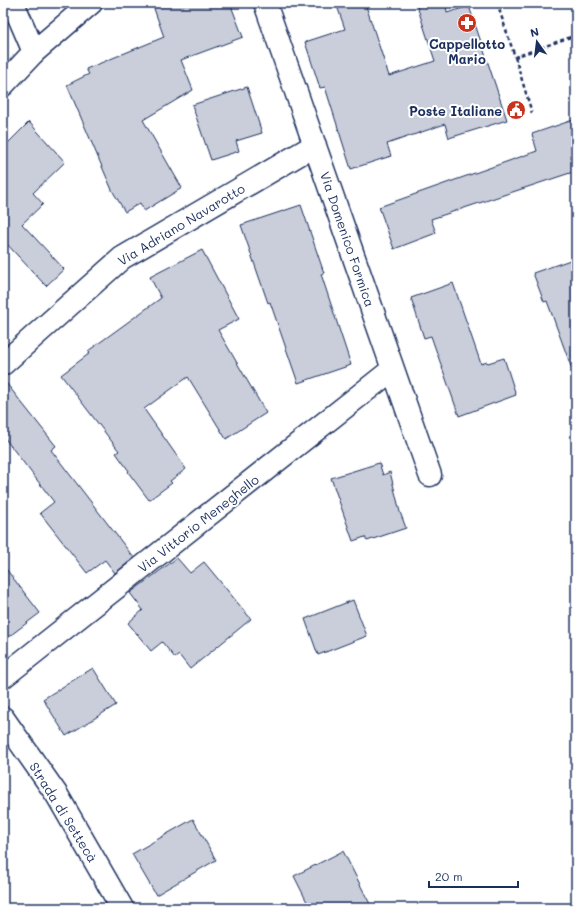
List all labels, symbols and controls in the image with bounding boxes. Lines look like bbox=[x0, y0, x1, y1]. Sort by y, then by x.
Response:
pharmacy icon: Cappellotto Mario bbox=[456, 12, 478, 34]
north arrow bbox=[517, 22, 557, 62]
text: N bbox=[529, 24, 540, 40]
place label: Cappellotto Mario bbox=[429, 35, 505, 67]
public building icon: Poste Italiane bbox=[505, 99, 527, 121]
place label: Poste Italiane bbox=[409, 102, 502, 119]
street label: Via Domenico Formica bbox=[317, 169, 379, 309]
street label: Via Adriano Navarotto bbox=[114, 179, 248, 269]
street label: Via Vittorio Meneghello bbox=[134, 470, 262, 576]
street label: Strada di Settecà bbox=[26, 759, 102, 865]
scale bar bbox=[429, 863, 518, 889]
text: 20 m bbox=[435, 868, 463, 884]

